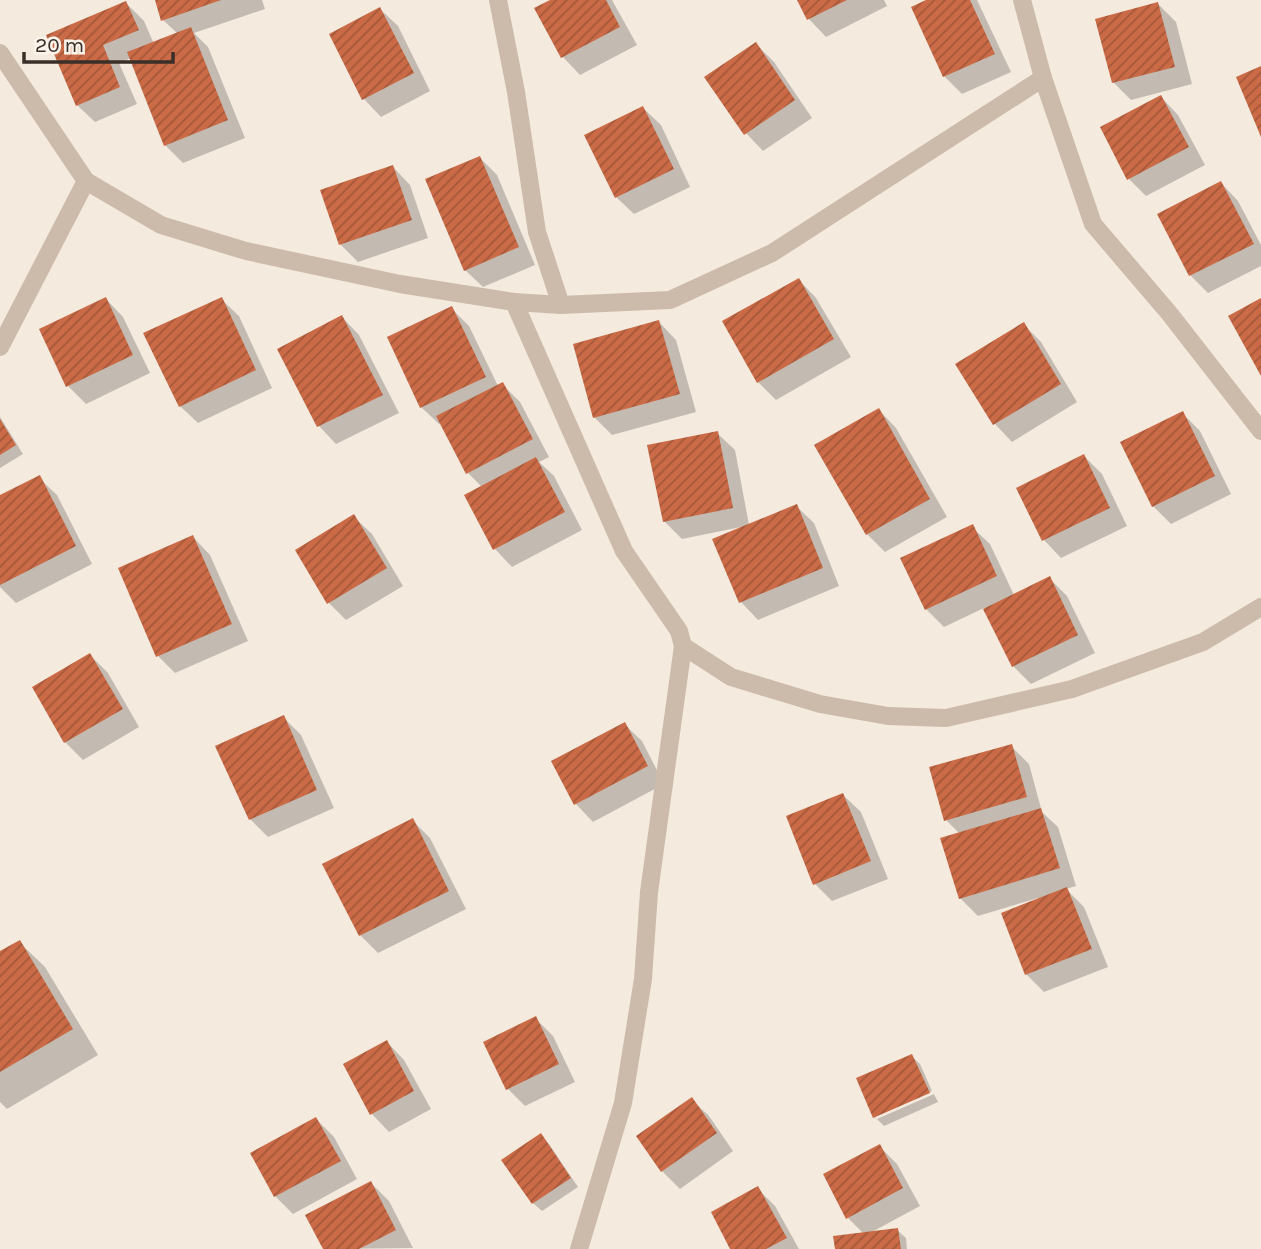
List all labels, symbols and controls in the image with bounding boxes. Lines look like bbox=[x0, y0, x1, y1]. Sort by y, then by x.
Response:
scale bar bbox=[24, 21, 173, 65]
text: 20 m bbox=[35, 33, 84, 57]

